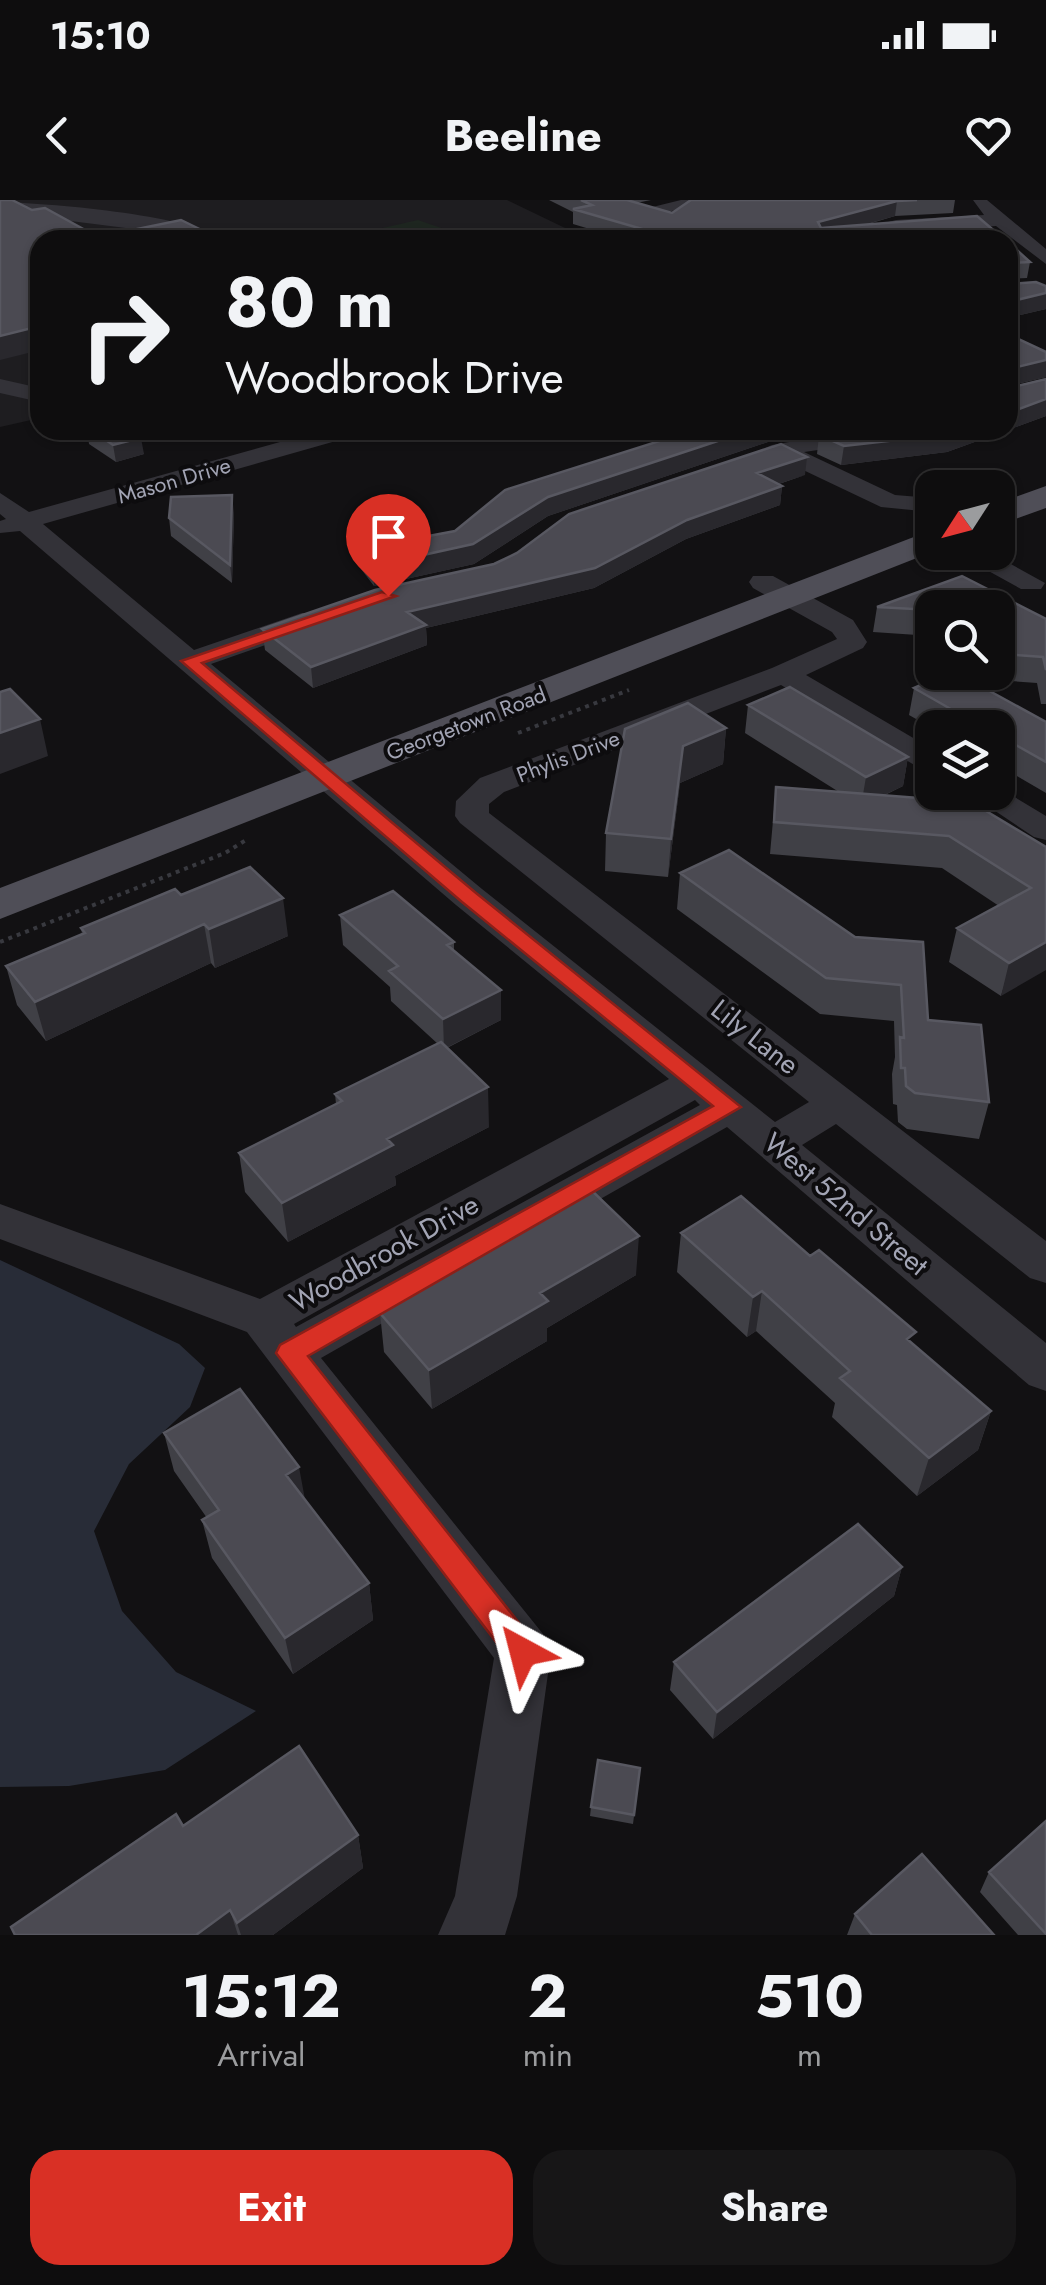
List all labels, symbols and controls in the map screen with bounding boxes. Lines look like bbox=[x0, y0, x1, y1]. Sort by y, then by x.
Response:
text: 15:10 bbox=[50, 8, 151, 63]
text: Beeline bbox=[444, 103, 602, 168]
icon: back bbox=[30, 108, 85, 163]
icon: heart bbox=[961, 108, 1016, 163]
text: 80 m bbox=[225, 252, 394, 353]
icon: right bbox=[60, 270, 190, 400]
text: Woodbrook Drive bbox=[225, 345, 564, 410]
street label: Mason Drive bbox=[114, 449, 234, 511]
north arrow bbox=[915, 470, 1015, 570]
map controls bbox=[915, 470, 1015, 810]
pin bbox=[346, 494, 431, 597]
icon: arrive bbox=[361, 509, 416, 564]
button: search bbox=[915, 590, 1015, 690]
street label: Georgetown Road bbox=[381, 678, 551, 768]
button: layers bbox=[915, 710, 1015, 810]
street label: Phylis Drive bbox=[512, 722, 624, 790]
street label: Lily Lane bbox=[702, 989, 808, 1085]
street label: West 52nd Street bbox=[755, 1123, 937, 1285]
street label: Woodbrook Drive bbox=[282, 1184, 486, 1322]
position arrow bbox=[471, 1600, 575, 1704]
text: 15:12 bbox=[182, 1953, 341, 2040]
text: 2 bbox=[528, 1953, 567, 2040]
text: 510 bbox=[755, 1953, 864, 2040]
text: Arrival bbox=[217, 2032, 305, 2078]
text: min bbox=[523, 2032, 573, 2078]
text: m bbox=[797, 2032, 822, 2078]
button: Exit bbox=[30, 2150, 513, 2265]
button: Share bbox=[533, 2150, 1016, 2265]

